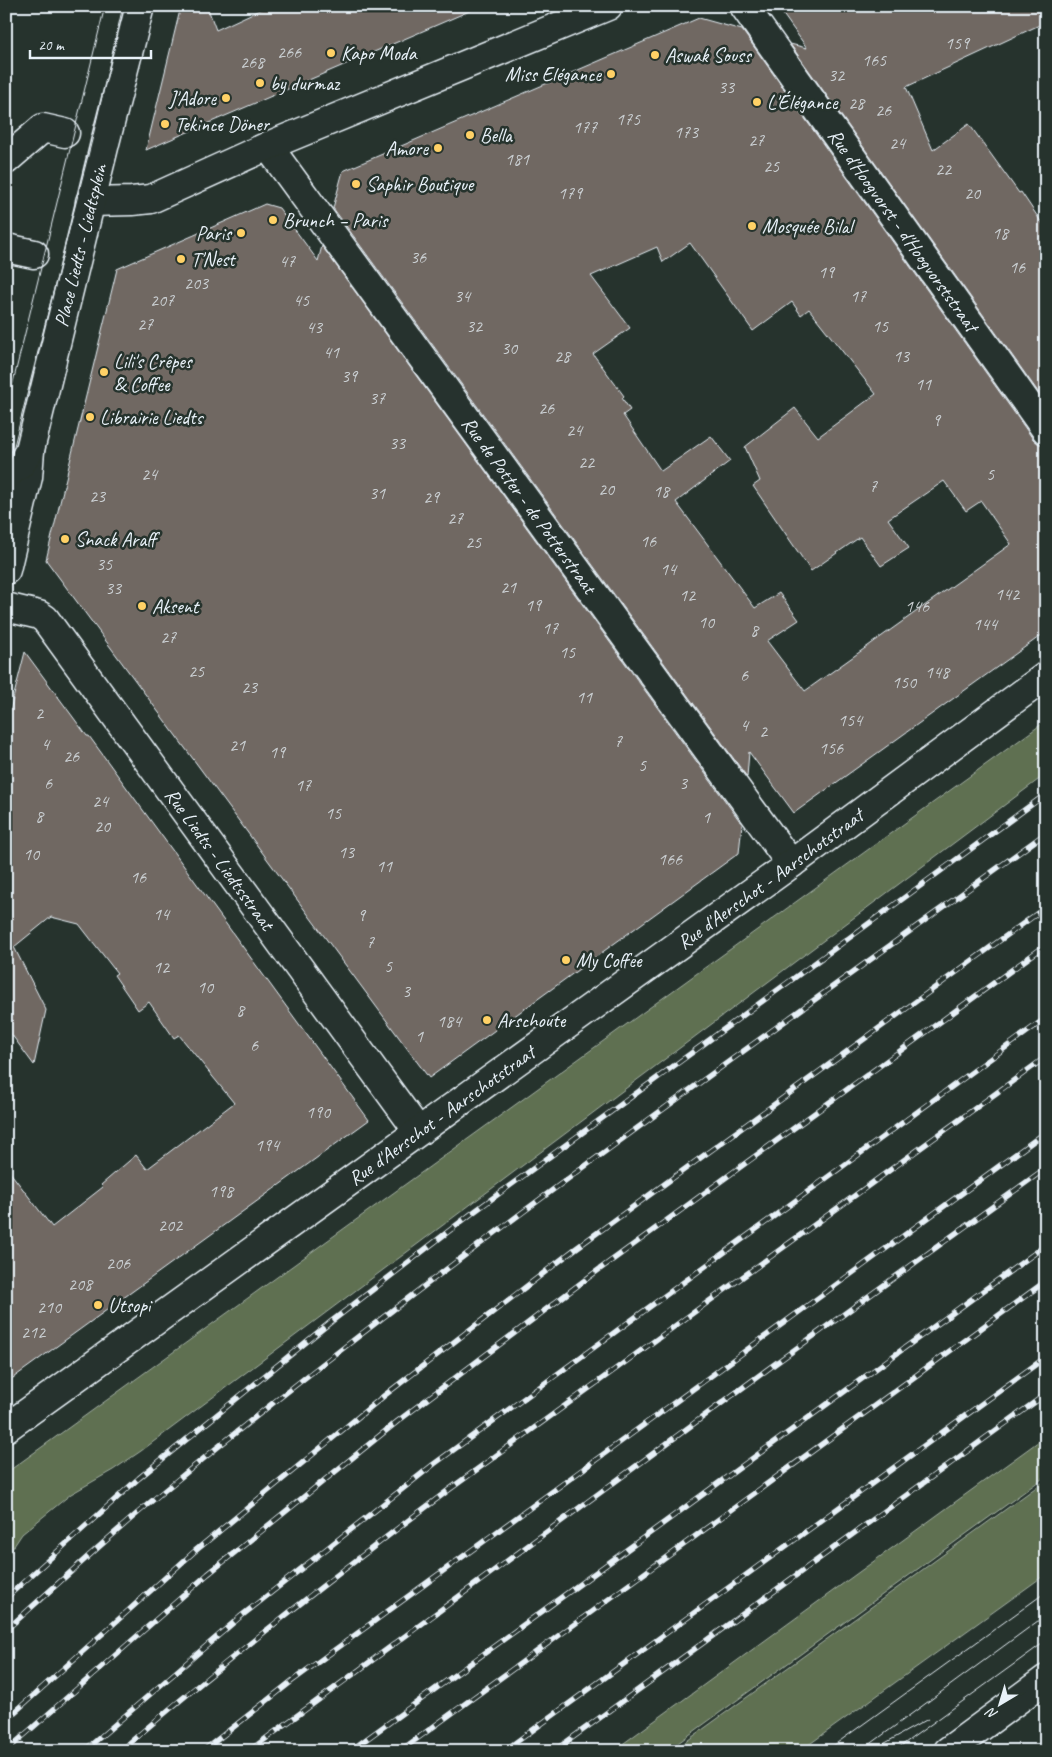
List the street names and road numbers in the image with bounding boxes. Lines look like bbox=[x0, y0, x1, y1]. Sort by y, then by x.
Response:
street label: Rue d'Hoogvorst - d'Hoogvorststraat bbox=[822, 124, 986, 339]
street label: Place Liedts - Liedtsplein bbox=[49, 160, 113, 329]
street label: Rue de Potter - de Potterstraat bbox=[456, 412, 603, 601]
street label: Rue Liedts - Liedtsstraat bbox=[159, 783, 281, 937]
street label: Rue d'Aerschot - Aarschotstraat bbox=[672, 801, 871, 955]
street label: Rue d'Aerschot - Aarschotstraat bbox=[343, 1038, 543, 1191]

